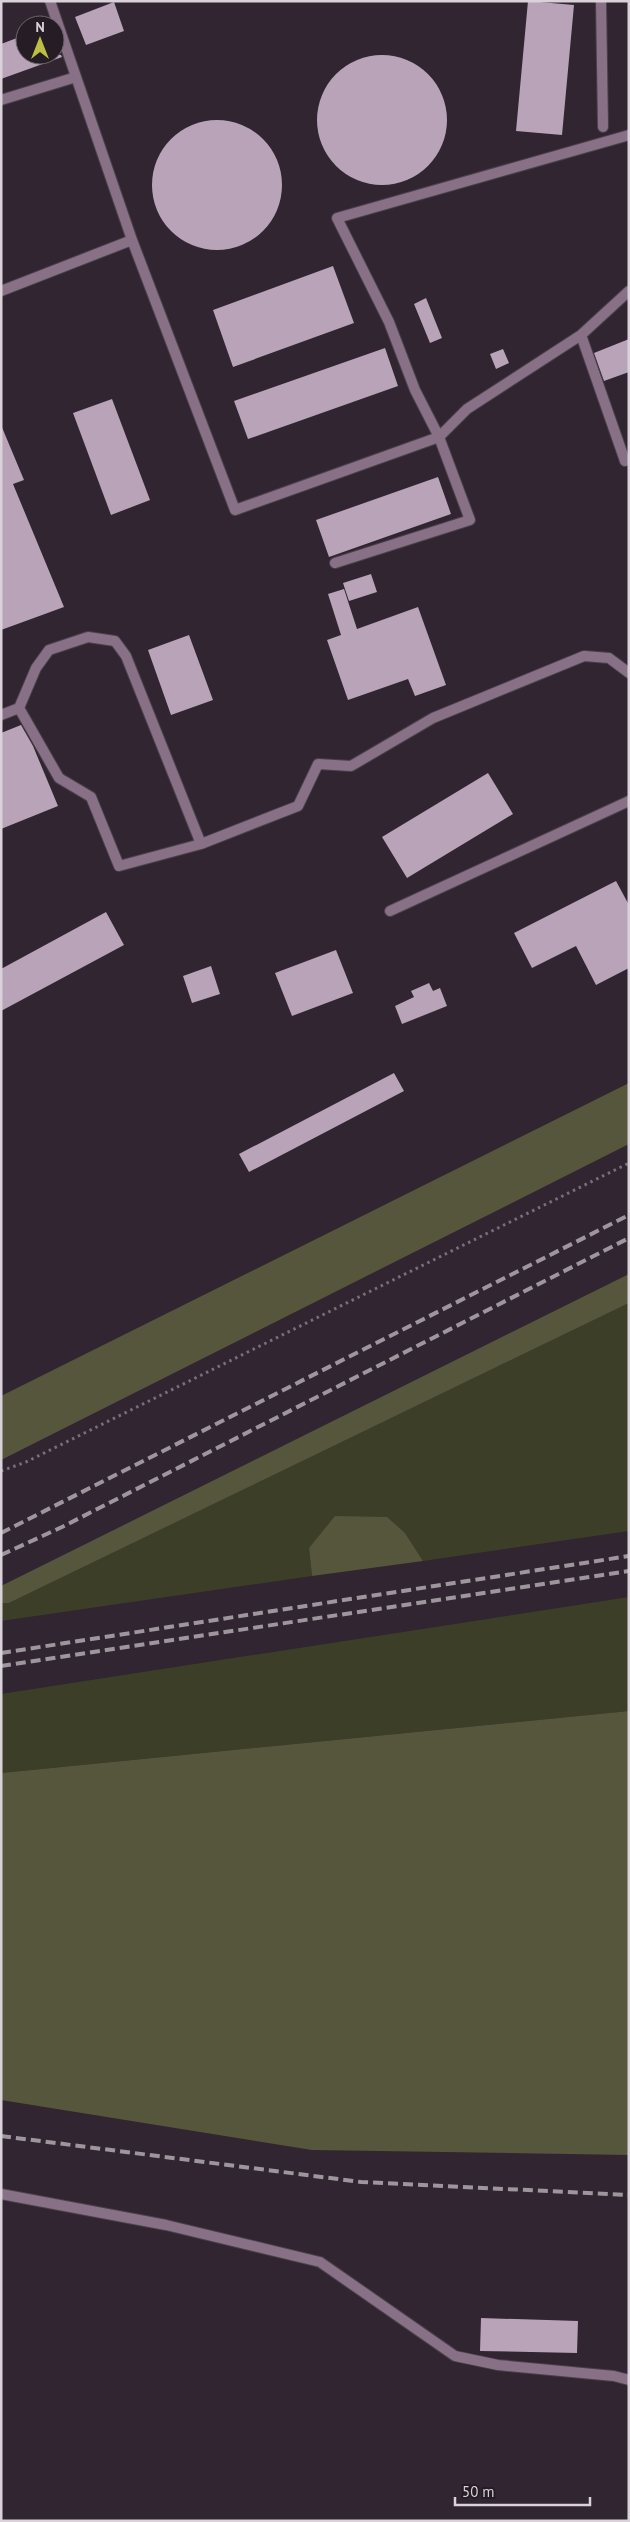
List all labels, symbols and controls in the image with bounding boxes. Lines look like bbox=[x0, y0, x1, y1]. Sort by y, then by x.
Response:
north arrow bbox=[15, 15, 65, 65]
text: N bbox=[35, 18, 45, 36]
scale bar bbox=[455, 2474, 590, 2506]
text: 50 m bbox=[462, 2482, 495, 2501]

